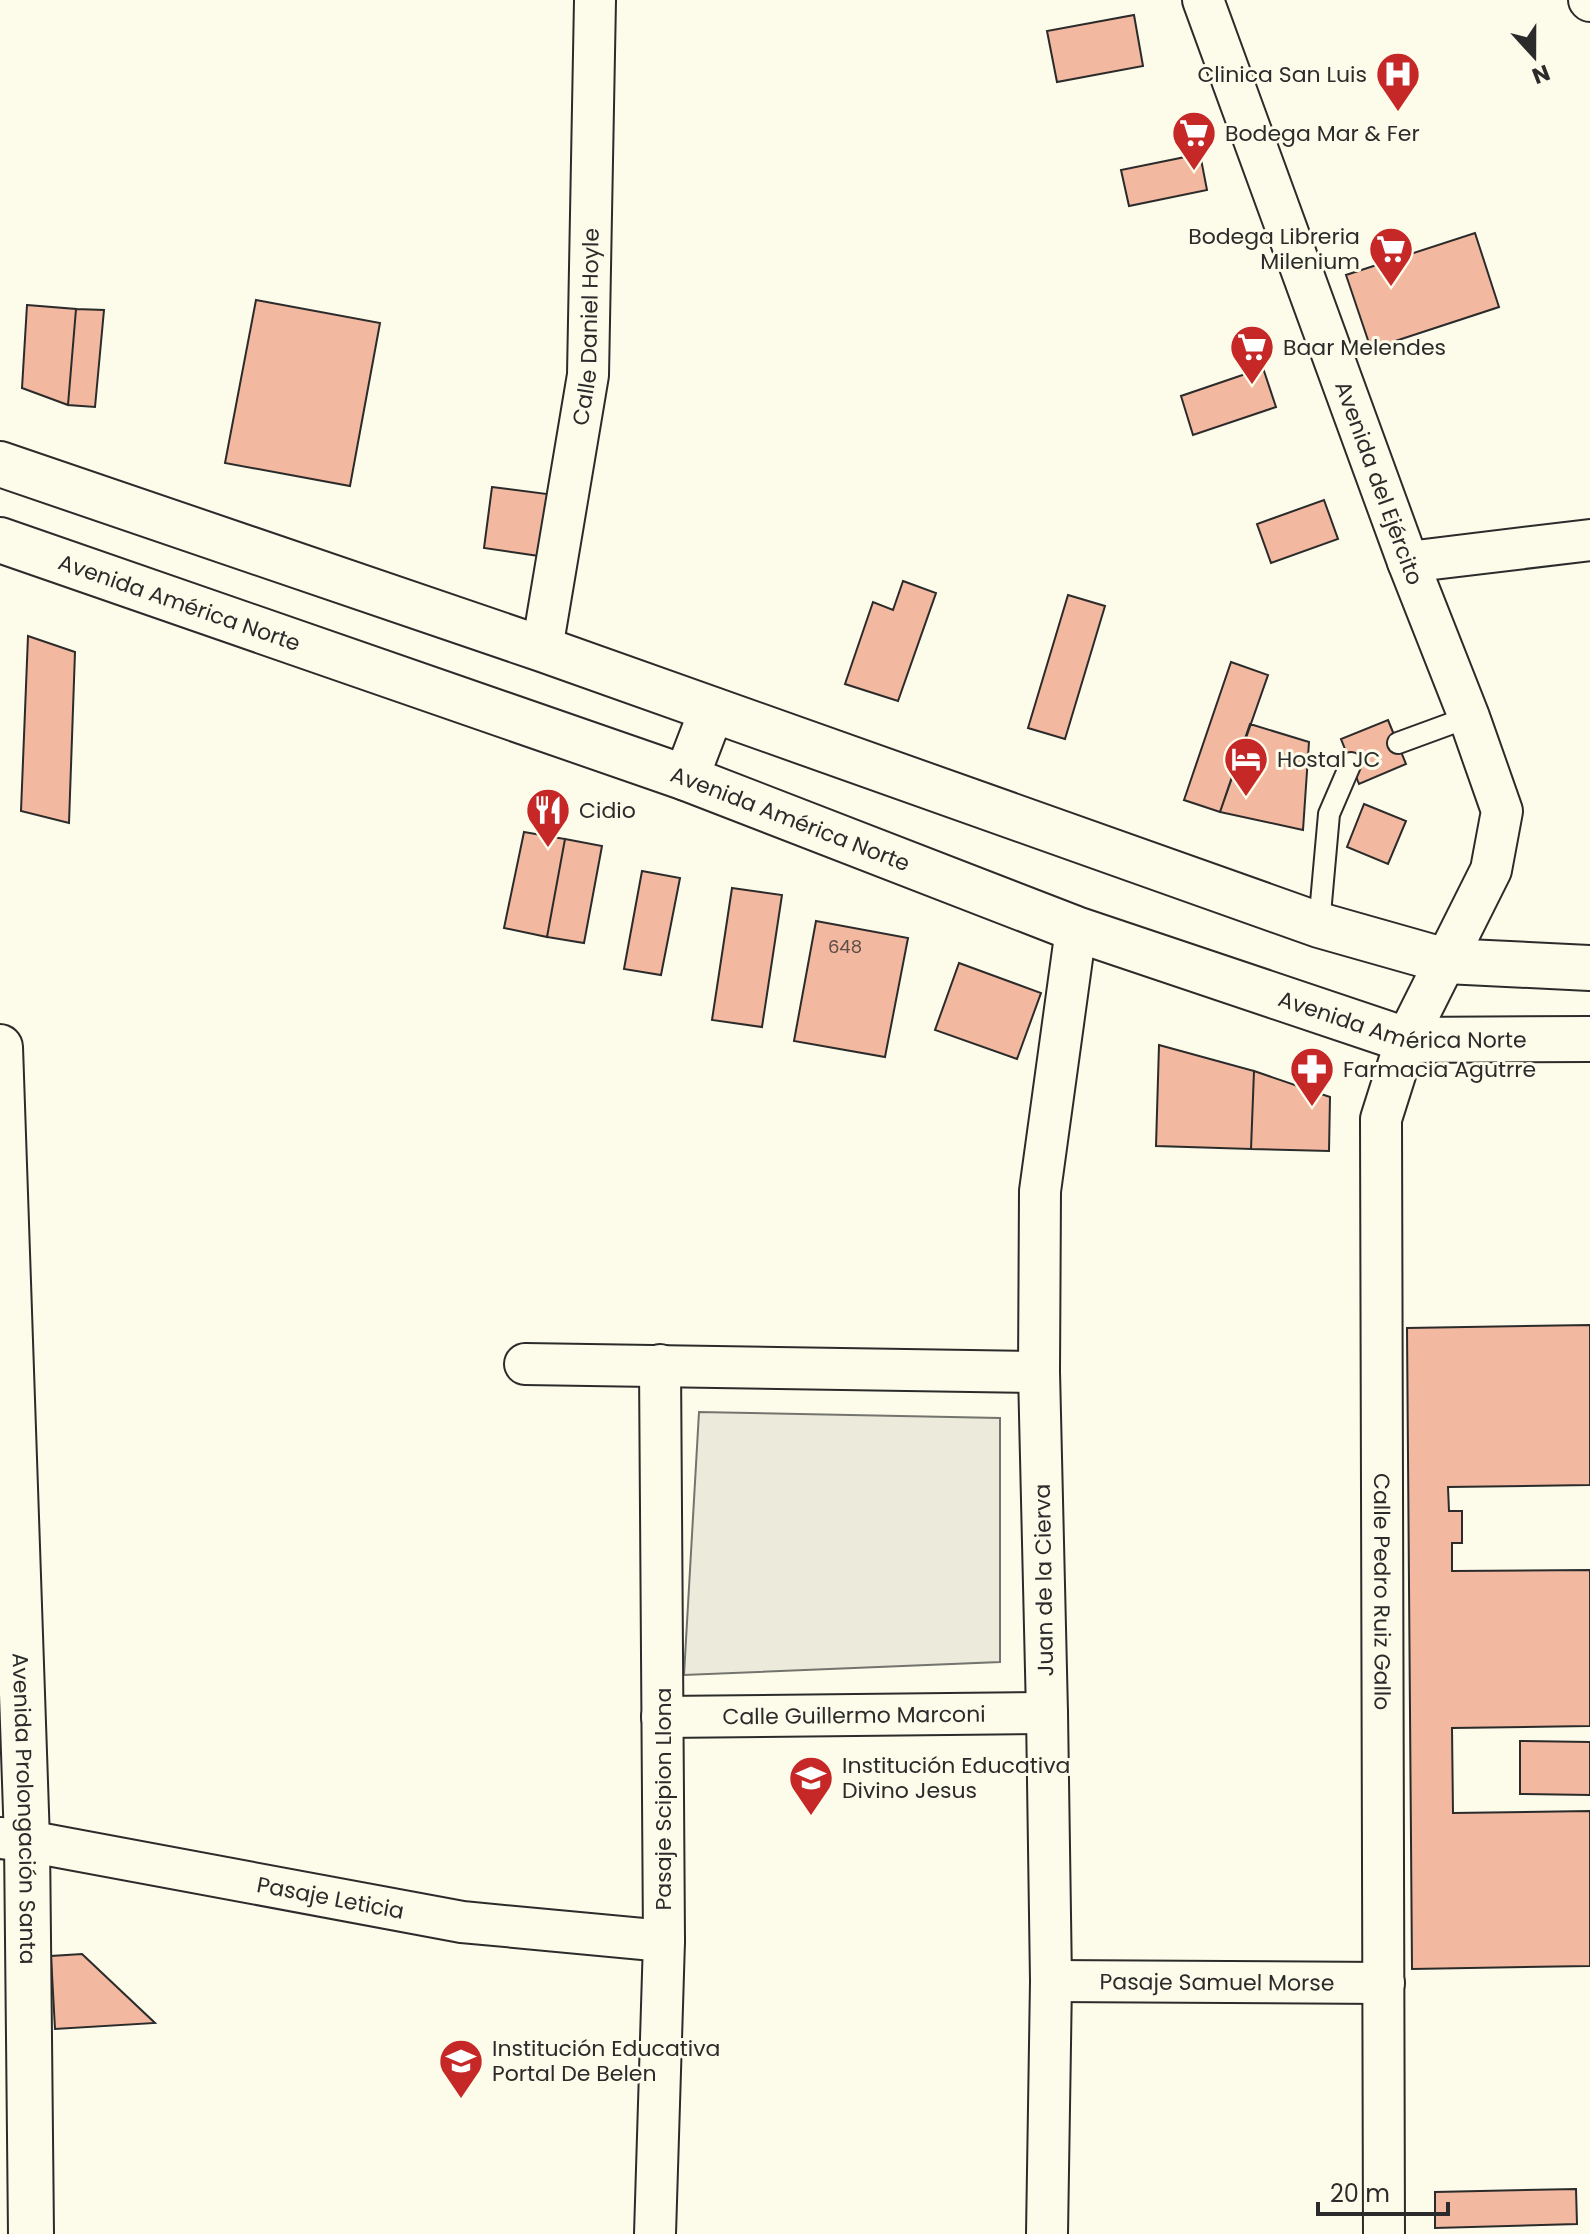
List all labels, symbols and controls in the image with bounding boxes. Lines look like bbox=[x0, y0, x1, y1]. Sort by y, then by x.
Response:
north arrow bbox=[1494, 16, 1574, 96]
hospital icon: Clinica San Luis bbox=[1374, 50, 1422, 113]
text: N bbox=[1528, 57, 1554, 92]
place label: Clinica San Luis bbox=[1197, 59, 1367, 90]
supermarket icon: Bodega Mar & Fer bbox=[1170, 109, 1218, 172]
place label: Bodega Mar & Fer bbox=[1225, 118, 1420, 149]
place label: Bodega Libreria Milenium bbox=[1188, 221, 1360, 277]
supermarket icon: Bodega Libreria Milenium bbox=[1367, 225, 1415, 288]
street label: Calle Daniel Hoyle bbox=[564, 228, 606, 428]
supermarket icon: Baar Melendes bbox=[1228, 323, 1276, 386]
place label: Baar Melendes bbox=[1283, 332, 1446, 363]
street label: Avenida del Ejército bbox=[1328, 376, 1431, 589]
street label: Avenida América Norte bbox=[54, 546, 305, 659]
hotel icon: Hostal JC bbox=[1222, 735, 1270, 798]
place label: Hostal JC bbox=[1277, 744, 1381, 775]
street label: Avenida América Norte bbox=[667, 758, 914, 879]
restaurant icon: Cidio bbox=[524, 786, 572, 849]
place label: Cidio bbox=[579, 795, 636, 826]
house number: 648 bbox=[828, 934, 862, 959]
street label: Avenida América Norte bbox=[1274, 983, 1527, 1056]
pharmacy icon: Farmacia Agutrre bbox=[1288, 1045, 1336, 1108]
place label: Farmacia Agutrre bbox=[1343, 1054, 1536, 1085]
street label: Calle Pedro Ruiz Gallo bbox=[1366, 1473, 1398, 1710]
street label: Juan de la Cierva bbox=[1027, 1483, 1061, 1677]
street label: Avenida Prolongación Santa bbox=[5, 1652, 44, 1965]
street label: Pasaje Scipion Llona bbox=[648, 1688, 679, 1910]
street label: Calle Guillermo Marconi bbox=[722, 1698, 986, 1732]
place label: Institución Educativa Divino Jesus bbox=[842, 1750, 1070, 1806]
school or university icon: Institución Educativa Divino Jesus bbox=[787, 1754, 835, 1817]
street label: Pasaje Leticia bbox=[254, 1869, 407, 1926]
street label: Pasaje Samuel Morse bbox=[1099, 1966, 1335, 1998]
place label: Institución Educativa Portal De Belen bbox=[492, 2033, 720, 2089]
school or university icon: Institución Educativa Portal De Belen bbox=[437, 2037, 485, 2100]
scale bar bbox=[1318, 2166, 1448, 2216]
text: 20 m bbox=[1330, 2177, 1390, 2210]

